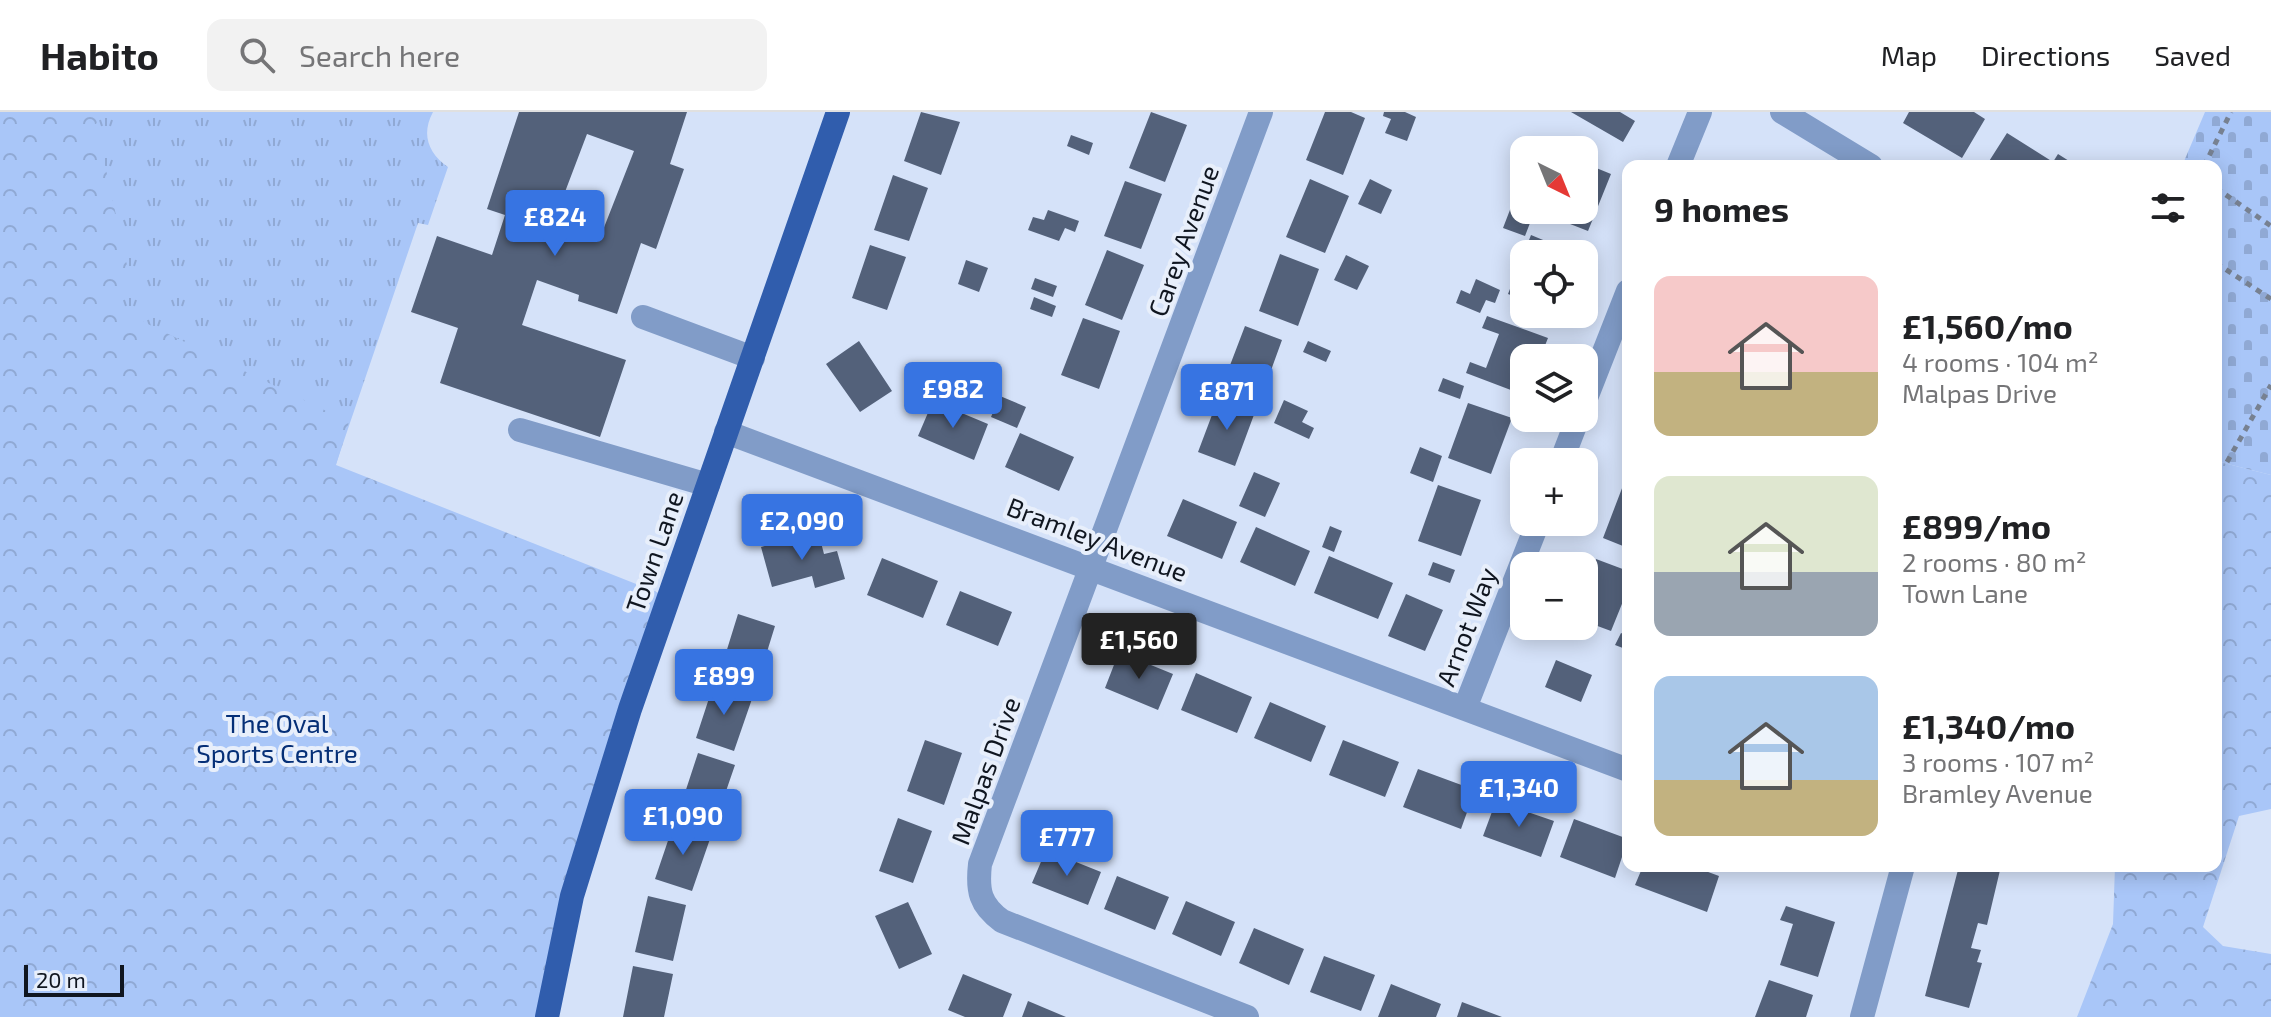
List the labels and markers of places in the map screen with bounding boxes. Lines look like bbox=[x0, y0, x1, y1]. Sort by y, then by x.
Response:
pin: £824 bbox=[508, 190, 602, 258]
pin: £982 bbox=[906, 362, 1000, 430]
pin: £871 bbox=[1180, 364, 1274, 432]
pin: £2,090 bbox=[737, 494, 867, 562]
pin: £1,560 bbox=[1074, 613, 1204, 681]
pin: £899 bbox=[677, 649, 771, 717]
pin: £1,340 bbox=[1454, 761, 1584, 829]
pin: £1,090 bbox=[618, 789, 748, 857]
pin: £777 bbox=[1020, 810, 1114, 878]

